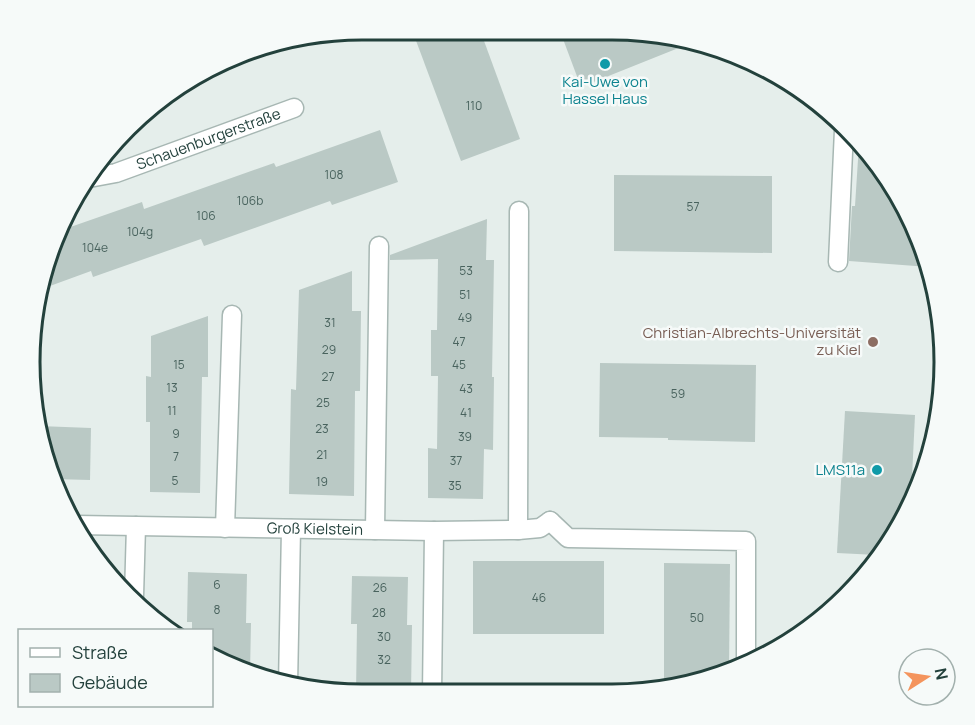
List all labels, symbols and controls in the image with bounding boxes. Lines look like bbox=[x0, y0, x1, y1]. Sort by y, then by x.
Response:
marker: Kai-Uwe von Hassel Haus bbox=[598, 57, 612, 71]
place label: Kai-Uwe von Hassel Haus bbox=[562, 71, 648, 109]
house number: 110 bbox=[466, 97, 482, 114]
street label: Schauenburgerstraße bbox=[133, 103, 284, 175]
house number: 108 bbox=[325, 166, 344, 183]
house number: 106b bbox=[237, 192, 263, 209]
house number: 57 bbox=[687, 198, 699, 215]
house number: 106 bbox=[196, 207, 216, 224]
house number: 104g bbox=[127, 223, 153, 240]
house number: 104e bbox=[82, 239, 108, 256]
house number: 53 bbox=[459, 262, 473, 279]
house number: 51 bbox=[459, 286, 471, 303]
house number: 49 bbox=[458, 309, 472, 326]
house number: 31 bbox=[324, 314, 336, 331]
place label: Christian-Albrechts-Universität zu Kiel bbox=[643, 322, 861, 360]
house number: 47 bbox=[452, 333, 466, 350]
marker: Christian-Albrechts-Universität zu Kiel bbox=[866, 335, 880, 349]
house number: 29 bbox=[322, 341, 336, 358]
house number: 15 bbox=[173, 356, 185, 373]
house number: 45 bbox=[452, 356, 466, 373]
house number: 27 bbox=[322, 368, 334, 385]
house number: 13 bbox=[166, 379, 178, 396]
house number: 43 bbox=[459, 380, 473, 397]
house number: 59 bbox=[671, 385, 685, 402]
house number: 25 bbox=[316, 394, 330, 411]
house number: 11 bbox=[167, 402, 177, 419]
house number: 41 bbox=[460, 404, 472, 421]
house number: 23 bbox=[315, 420, 329, 437]
house number: 9 bbox=[172, 425, 180, 442]
house number: 39 bbox=[458, 428, 472, 445]
house number: 21 bbox=[316, 446, 328, 463]
house number: 7 bbox=[173, 448, 179, 465]
house number: 37 bbox=[450, 452, 462, 469]
place label: LMS11a bbox=[815, 459, 865, 480]
marker: LMS11a bbox=[870, 463, 884, 477]
house number: 5 bbox=[172, 472, 179, 489]
house number: 19 bbox=[316, 473, 328, 490]
house number: 35 bbox=[448, 477, 462, 494]
street label: Groß Kielstein bbox=[267, 517, 363, 540]
house number: 6 bbox=[213, 576, 221, 593]
house number: 26 bbox=[373, 579, 387, 596]
house number: 46 bbox=[532, 589, 546, 606]
house number: 8 bbox=[214, 601, 221, 618]
house number: 28 bbox=[372, 604, 386, 621]
house number: 50 bbox=[690, 609, 704, 626]
house number: 30 bbox=[377, 628, 391, 645]
legend bbox=[18, 629, 213, 707]
text: Straße bbox=[72, 640, 128, 664]
north arrow bbox=[897, 647, 957, 707]
house number: 32 bbox=[377, 651, 391, 668]
text: N bbox=[930, 666, 954, 682]
text: Gebäude bbox=[72, 670, 148, 694]

